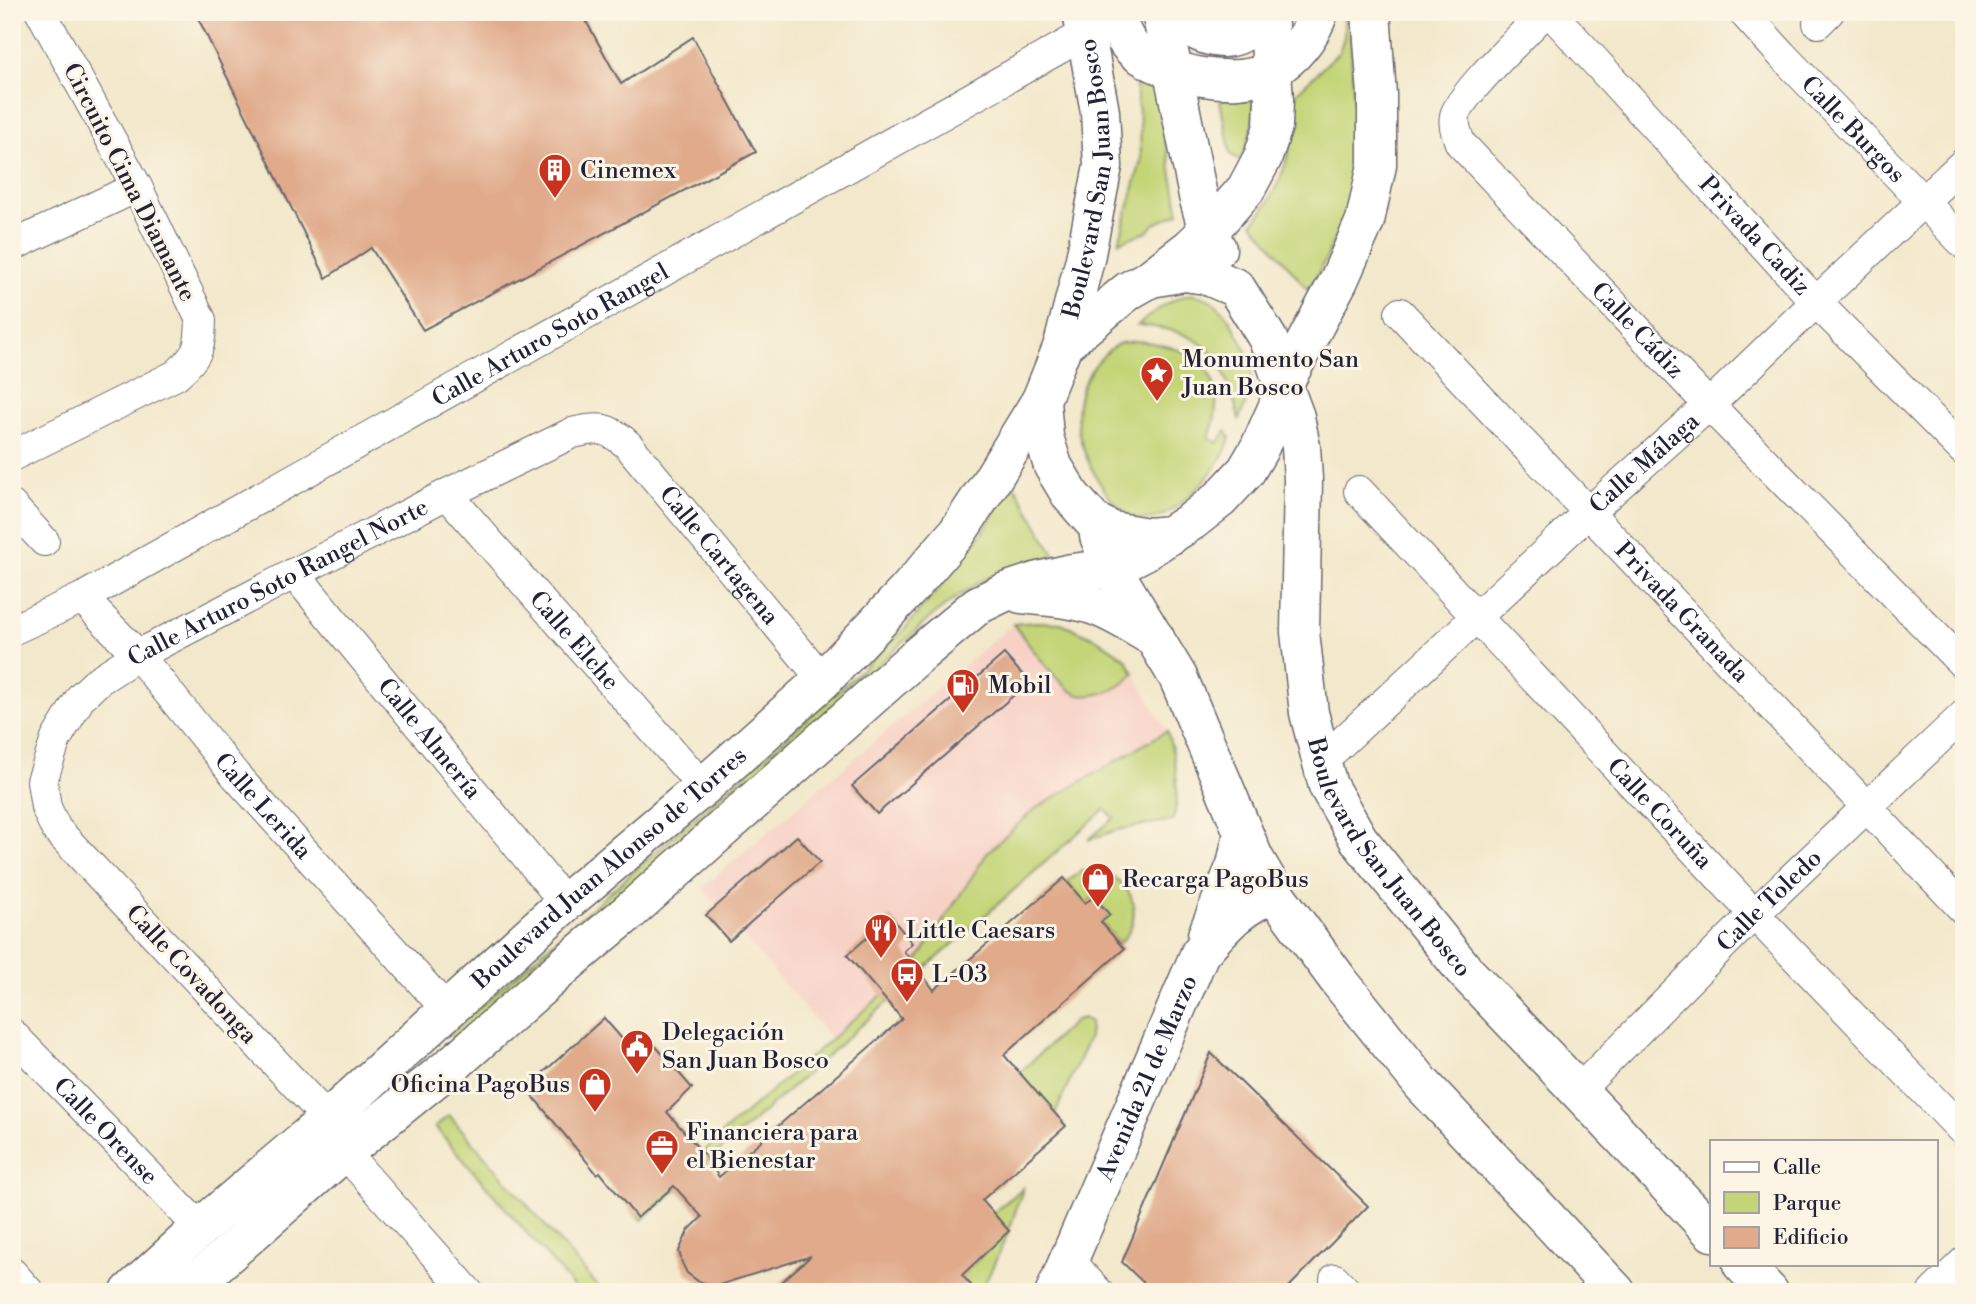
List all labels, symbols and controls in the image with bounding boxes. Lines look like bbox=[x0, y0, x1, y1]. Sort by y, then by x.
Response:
street label: Boulevard San Juan Bosco bbox=[1056, 36, 1119, 322]
street label: Circuito Cima Diamante bbox=[56, 58, 202, 307]
street label: Calle Burgos bbox=[1794, 70, 1911, 190]
building icon: Cinemex bbox=[536, 151, 574, 200]
place label: Cinemex bbox=[580, 156, 677, 186]
street label: Privada Cadiz bbox=[1692, 170, 1816, 302]
street label: Calle Arturo Soto Rangel bbox=[427, 257, 674, 414]
street label: Calle Cádiz bbox=[1584, 276, 1690, 385]
place label: Monumento San Juan Bosco bbox=[1181, 345, 1359, 403]
place icon: Monumento San Juan Bosco bbox=[1138, 354, 1176, 403]
street label: Calle Málaga bbox=[1584, 406, 1707, 520]
street label: Calle Cartagena bbox=[652, 480, 786, 632]
street label: Calle Arturo Soto Rangel Norte bbox=[122, 492, 434, 674]
street label: Privada Granada bbox=[1608, 536, 1756, 690]
street label: Calle Elche bbox=[522, 585, 625, 697]
fuel station icon: Mobil bbox=[944, 666, 982, 715]
place label: Mobil bbox=[988, 671, 1051, 701]
street label: Calle Almería bbox=[371, 672, 488, 806]
street label: Boulevard San Juan Bosco bbox=[1300, 734, 1478, 983]
street label: Boulevard Juan Alonso de Torres bbox=[466, 741, 753, 997]
street label: Calle Lerida bbox=[207, 747, 318, 867]
street label: Calle Coruña bbox=[1600, 752, 1719, 876]
street label: Calle Toledo bbox=[1711, 844, 1829, 959]
shop icon: Recarga PagoBus bbox=[1079, 860, 1117, 909]
place label: Recarga PagoBus bbox=[1122, 865, 1309, 895]
street label: Calle Covadonga bbox=[119, 899, 264, 1051]
restaurant icon: Little Caesars bbox=[862, 911, 900, 960]
place label: Little Caesars bbox=[906, 916, 1055, 946]
bus stop icon: L-03 bbox=[888, 955, 926, 1004]
place label: L-03 bbox=[932, 960, 988, 990]
street label: Avenida 21 de Marzo bbox=[1090, 971, 1205, 1186]
place label: Delegación San Juan Bosco bbox=[662, 1018, 829, 1076]
public building icon: Delegación San Juan Bosco bbox=[618, 1027, 656, 1076]
shop icon: Oficina PagoBus bbox=[576, 1065, 614, 1114]
place label: Oficina PagoBus bbox=[391, 1070, 570, 1100]
street label: Calle Orense bbox=[46, 1072, 164, 1192]
place label: Financiera para el Bienestar bbox=[686, 1118, 859, 1176]
office icon: Financiera para el Bienestar bbox=[643, 1127, 681, 1176]
legend bbox=[1710, 1140, 1938, 1266]
text: Calle bbox=[1773, 1155, 1821, 1181]
text: Parque bbox=[1773, 1191, 1841, 1217]
text: Edificio bbox=[1773, 1225, 1849, 1251]

